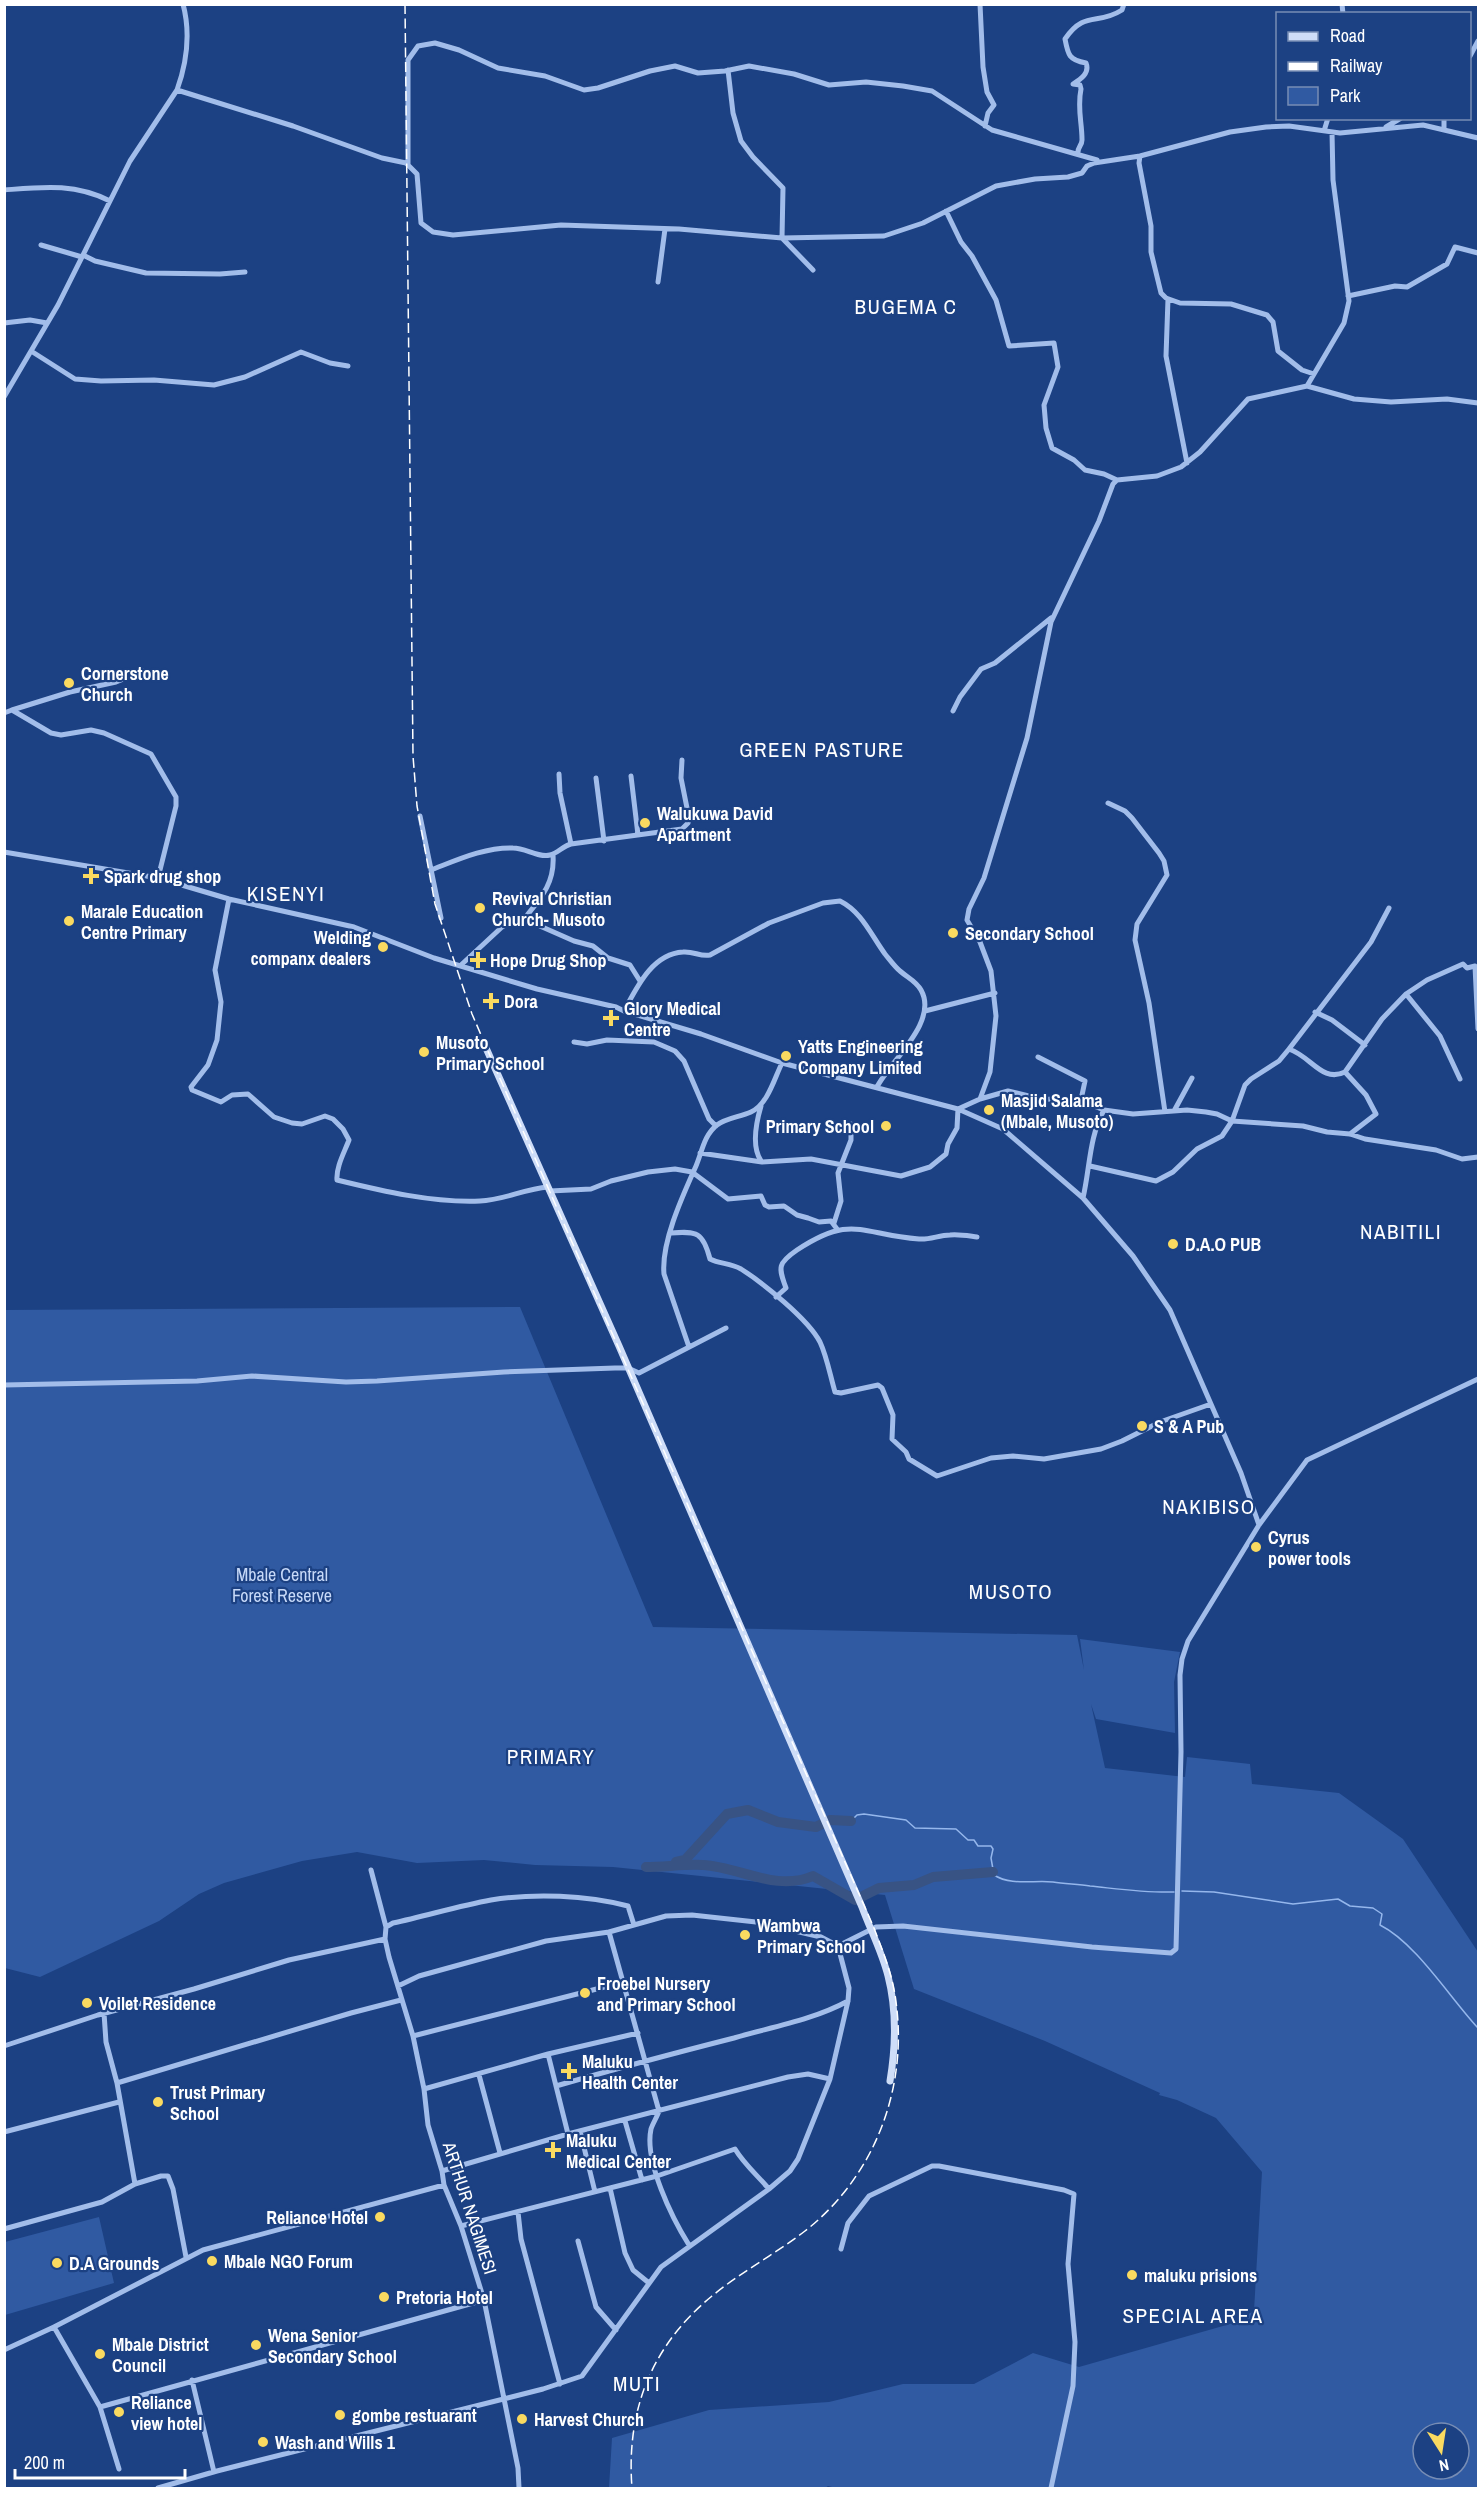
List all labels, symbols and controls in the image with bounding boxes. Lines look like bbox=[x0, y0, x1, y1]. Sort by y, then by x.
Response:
legend bbox=[1276, 12, 1471, 120]
text: Road bbox=[1330, 23, 1365, 48]
text: Railway bbox=[1330, 53, 1383, 78]
text: Park bbox=[1330, 83, 1361, 108]
district label: BUGEMA C bbox=[855, 292, 957, 321]
place label: Cornerstone Church bbox=[81, 661, 169, 707]
marker: Cornerstone Church bbox=[62, 676, 76, 690]
district label: GREEN PASTURE bbox=[739, 735, 905, 764]
place label: Walukuwa David Apartment bbox=[657, 801, 773, 847]
marker: Walukuwa David Apartment bbox=[638, 816, 652, 830]
place label: Spark drug shop bbox=[104, 864, 221, 889]
marker: Spark drug shop bbox=[82, 867, 100, 885]
district label: KISENYI bbox=[247, 879, 325, 908]
place label: Revival Christian Church- Musoto bbox=[492, 886, 612, 932]
place label: Marale Education Centre Primary bbox=[81, 899, 203, 945]
marker: Revival Christian Church- Musoto bbox=[473, 901, 487, 915]
marker: Marale Education Centre Primary bbox=[62, 914, 76, 928]
place label: Secondary School bbox=[965, 921, 1094, 946]
place label: Welding companx dealers bbox=[250, 925, 371, 971]
marker: Secondary School bbox=[946, 926, 960, 940]
marker: Welding companx dealers bbox=[376, 940, 390, 954]
place label: Hope Drug Shop bbox=[490, 948, 606, 973]
marker: Hope Drug Shop bbox=[471, 953, 485, 967]
place label: Dora bbox=[504, 989, 538, 1014]
marker: Dora bbox=[482, 992, 500, 1010]
place label: Glory Medical Centre bbox=[624, 996, 721, 1042]
marker: Glory Medical Centre bbox=[602, 1009, 620, 1027]
place label: Musoto Primary School bbox=[436, 1030, 544, 1076]
place label: Yatts Engineering Company Limited bbox=[798, 1034, 923, 1080]
marker: Musoto Primary School bbox=[417, 1045, 431, 1059]
marker: Yatts Engineering Company Limited bbox=[779, 1049, 793, 1063]
place label: Masjid Salama (Mbale, Musoto) bbox=[1001, 1088, 1113, 1134]
marker: Masjid Salama (Mbale, Musoto) bbox=[982, 1103, 996, 1117]
place label: Primary School bbox=[766, 1114, 874, 1139]
marker: Primary School bbox=[879, 1119, 893, 1133]
district label: NABITILI bbox=[1360, 1217, 1442, 1246]
place label: D.A.O PUB bbox=[1185, 1232, 1262, 1257]
marker: D.A.O PUB bbox=[1166, 1237, 1180, 1251]
place label: S & A Pub bbox=[1154, 1414, 1224, 1439]
marker: S & A Pub bbox=[1135, 1419, 1149, 1433]
district label: NAKIBISO bbox=[1162, 1492, 1256, 1521]
place label: Cyrus power tools bbox=[1268, 1525, 1351, 1571]
marker: Cyrus power tools bbox=[1249, 1540, 1263, 1554]
park label: Mbale Central Forest Reserve bbox=[232, 1562, 332, 1608]
district label: MUSOTO bbox=[969, 1577, 1053, 1606]
district label: PRIMARY bbox=[507, 1742, 595, 1771]
place label: Wambwa Primary School bbox=[757, 1913, 865, 1959]
marker: Wambwa Primary School bbox=[738, 1928, 752, 1942]
place label: Froebel Nursery and Primary School bbox=[597, 1971, 736, 2017]
marker: Froebel Nursery and Primary School bbox=[578, 1986, 592, 2000]
place label: Voilet Residence bbox=[99, 1991, 216, 2016]
marker: Voilet Residence bbox=[80, 1996, 94, 2010]
place label: Maluku Health Center bbox=[582, 2049, 678, 2095]
marker: Maluku Health Center bbox=[560, 2062, 578, 2080]
place label: Trust Primary School bbox=[170, 2080, 266, 2126]
marker: Trust Primary School bbox=[151, 2095, 165, 2109]
place label: Maluku Medical Center bbox=[566, 2128, 671, 2174]
street label: ARTHUR NAGIMESI bbox=[437, 2138, 503, 2277]
marker: Maluku Medical Center bbox=[544, 2141, 562, 2159]
place label: Reliance Hotel bbox=[266, 2205, 368, 2230]
marker: Reliance Hotel bbox=[373, 2210, 387, 2224]
place label: Mbale NGO Forum bbox=[224, 2249, 353, 2274]
place label: D.A Grounds bbox=[69, 2251, 160, 2276]
marker: Mbale NGO Forum bbox=[205, 2254, 219, 2268]
marker: D.A Grounds bbox=[50, 2256, 64, 2270]
place label: maluku prisions bbox=[1144, 2263, 1257, 2288]
marker: maluku prisions bbox=[1125, 2268, 1139, 2282]
place label: Pretoria Hotel bbox=[396, 2285, 493, 2310]
marker: Pretoria Hotel bbox=[377, 2290, 391, 2304]
district label: SPECIAL AREA bbox=[1123, 2301, 1263, 2330]
place label: Wena Senior Secondary School bbox=[268, 2323, 397, 2369]
place label: Mbale District Council bbox=[112, 2332, 209, 2378]
marker: Wena Senior Secondary School bbox=[249, 2338, 263, 2352]
marker: Mbale District Council bbox=[93, 2347, 107, 2361]
district label: MUTI bbox=[613, 2369, 661, 2398]
place label: Reliance view hotel bbox=[131, 2390, 202, 2436]
place label: gombe restuarant bbox=[352, 2403, 477, 2428]
marker: Reliance view hotel bbox=[112, 2405, 126, 2419]
place label: Harvest Church bbox=[534, 2407, 644, 2432]
marker: gombe restuarant bbox=[333, 2408, 347, 2422]
marker: Harvest Church bbox=[515, 2412, 529, 2426]
north arrow bbox=[1411, 2421, 1471, 2481]
place label: Wash and Wills 1 bbox=[275, 2430, 396, 2455]
marker: Wash and Wills 1 bbox=[256, 2435, 270, 2449]
scale bar bbox=[15, 2442, 184, 2480]
text: 200 m bbox=[24, 2450, 65, 2475]
text: N bbox=[1437, 2454, 1451, 2477]

